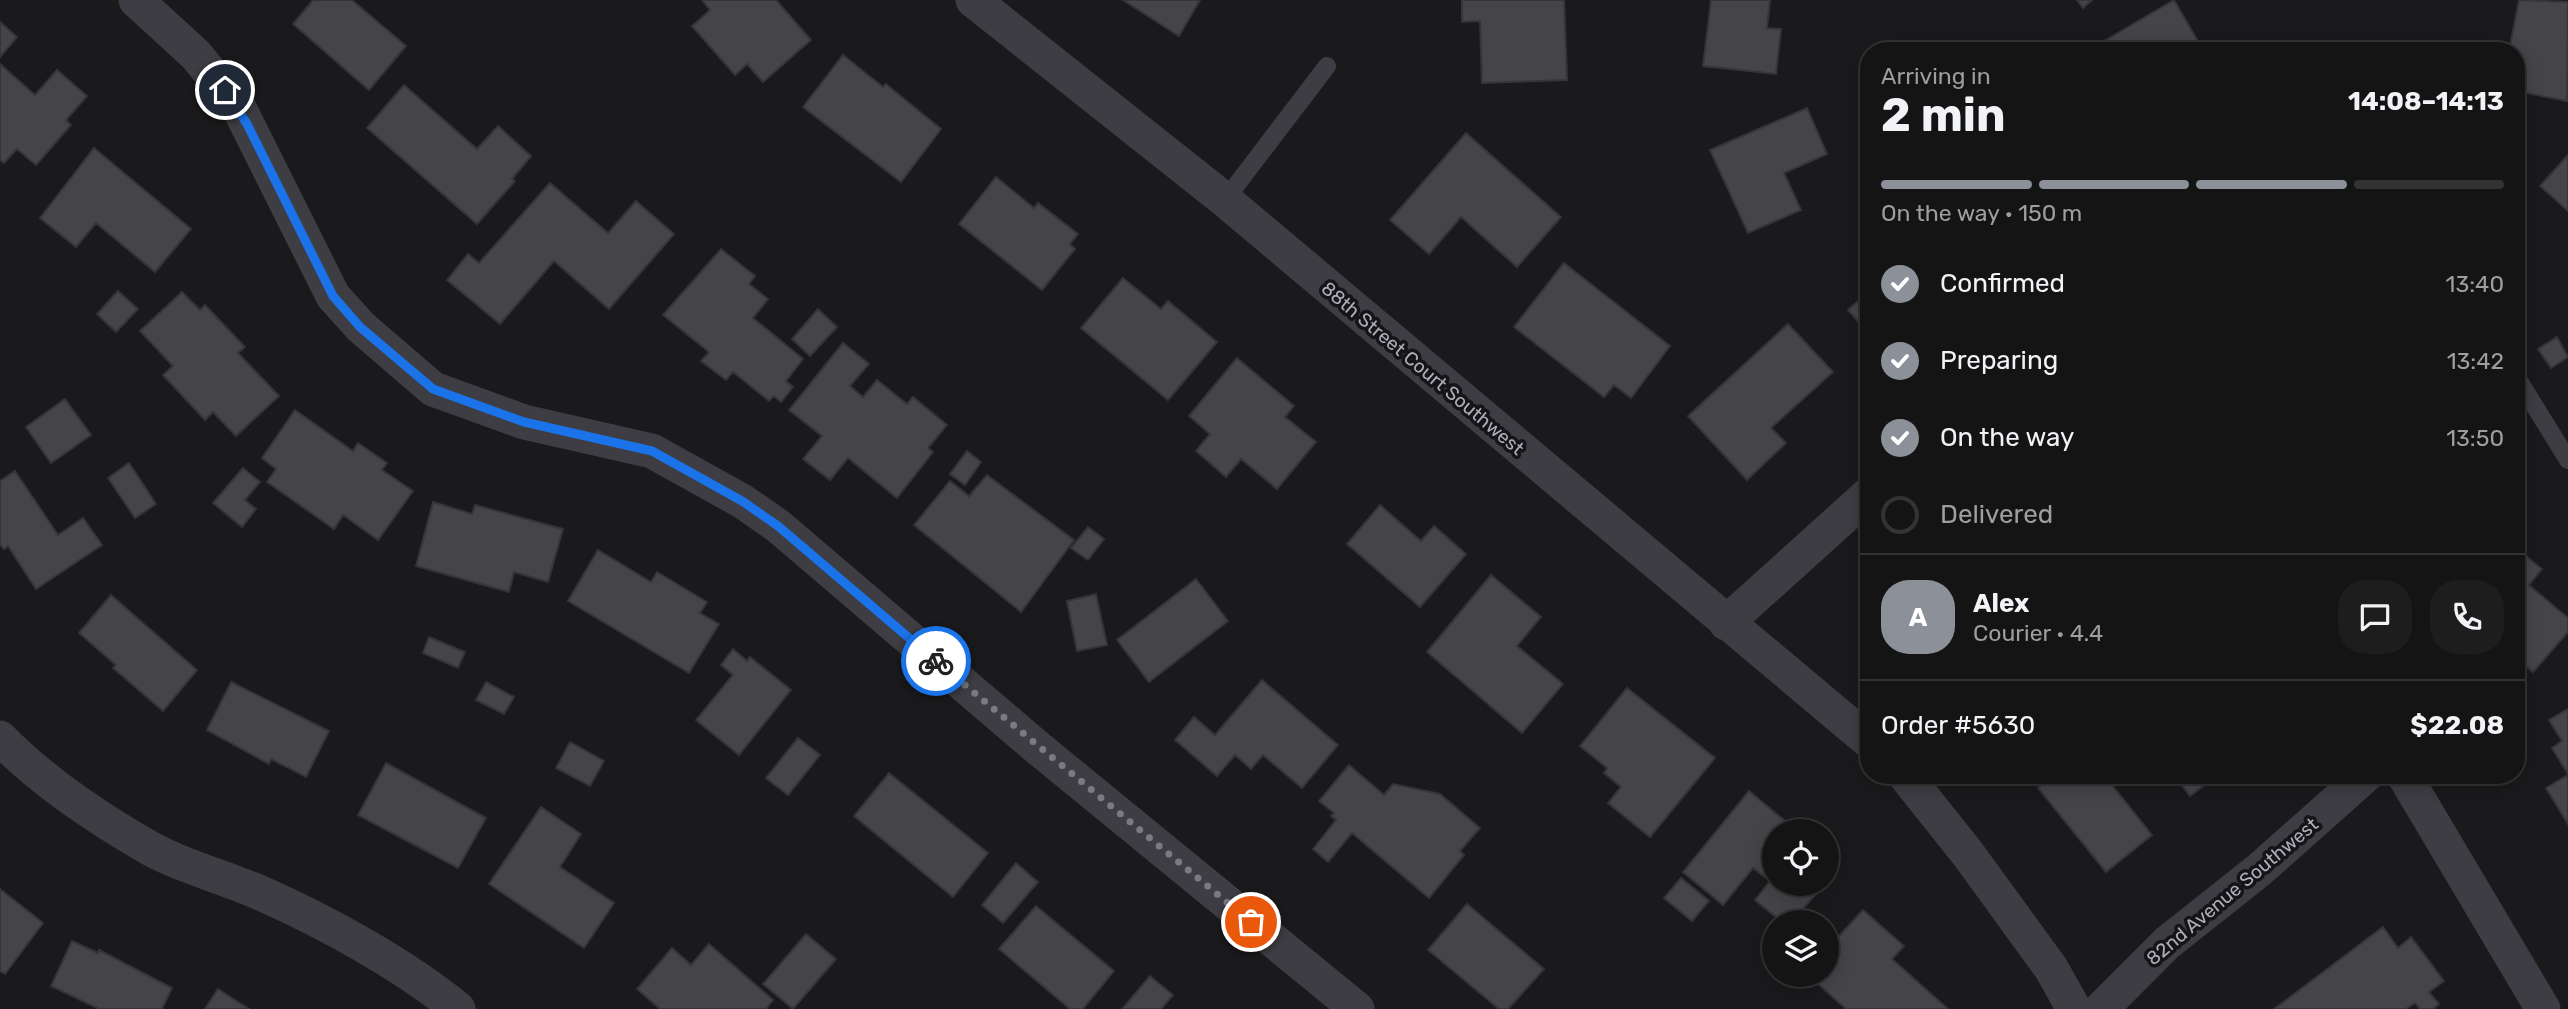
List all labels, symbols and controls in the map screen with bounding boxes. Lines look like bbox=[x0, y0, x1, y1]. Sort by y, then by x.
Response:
pin bbox=[195, 60, 255, 120]
text: Arriving in bbox=[1881, 62, 1991, 90]
icon: home bbox=[206, 71, 244, 109]
text: 14:08–14:13 bbox=[2348, 86, 2504, 117]
text: 2 min bbox=[1881, 88, 2006, 143]
text: On the way · 150 m bbox=[1881, 199, 2082, 227]
icon: check bbox=[1881, 265, 1919, 303]
text: Confirmed bbox=[1940, 268, 2065, 299]
text: 13:40 bbox=[2446, 270, 2504, 298]
street label: 88th Street Court Southwest bbox=[1317, 277, 1529, 460]
icon: check bbox=[1881, 342, 1919, 380]
text: Preparing bbox=[1940, 345, 2058, 376]
text: 13:42 bbox=[2447, 347, 2504, 375]
icon: check bbox=[1881, 419, 1919, 457]
text: On the way bbox=[1940, 422, 2074, 453]
text: 13:50 bbox=[2446, 424, 2504, 452]
text: Delivered bbox=[1940, 499, 2053, 530]
button: chat bbox=[2338, 580, 2412, 654]
button: phone bbox=[2430, 580, 2504, 654]
text: Alex bbox=[1973, 588, 2029, 619]
text: A bbox=[1909, 602, 1927, 633]
text: Courier · 4.4 bbox=[1973, 619, 2103, 647]
courier bbox=[901, 626, 971, 696]
icon: bike bbox=[917, 642, 955, 680]
text: Order #5630 bbox=[1881, 710, 2035, 741]
text: $22.08 bbox=[2410, 710, 2504, 741]
street label: 82nd Avenue Southwest bbox=[2142, 812, 2323, 970]
map controls bbox=[1762, 819, 1839, 987]
button: locate bbox=[1762, 819, 1839, 896]
pin bbox=[1221, 892, 1281, 952]
icon: bag bbox=[1232, 903, 1270, 941]
button: layers bbox=[1762, 910, 1839, 987]

